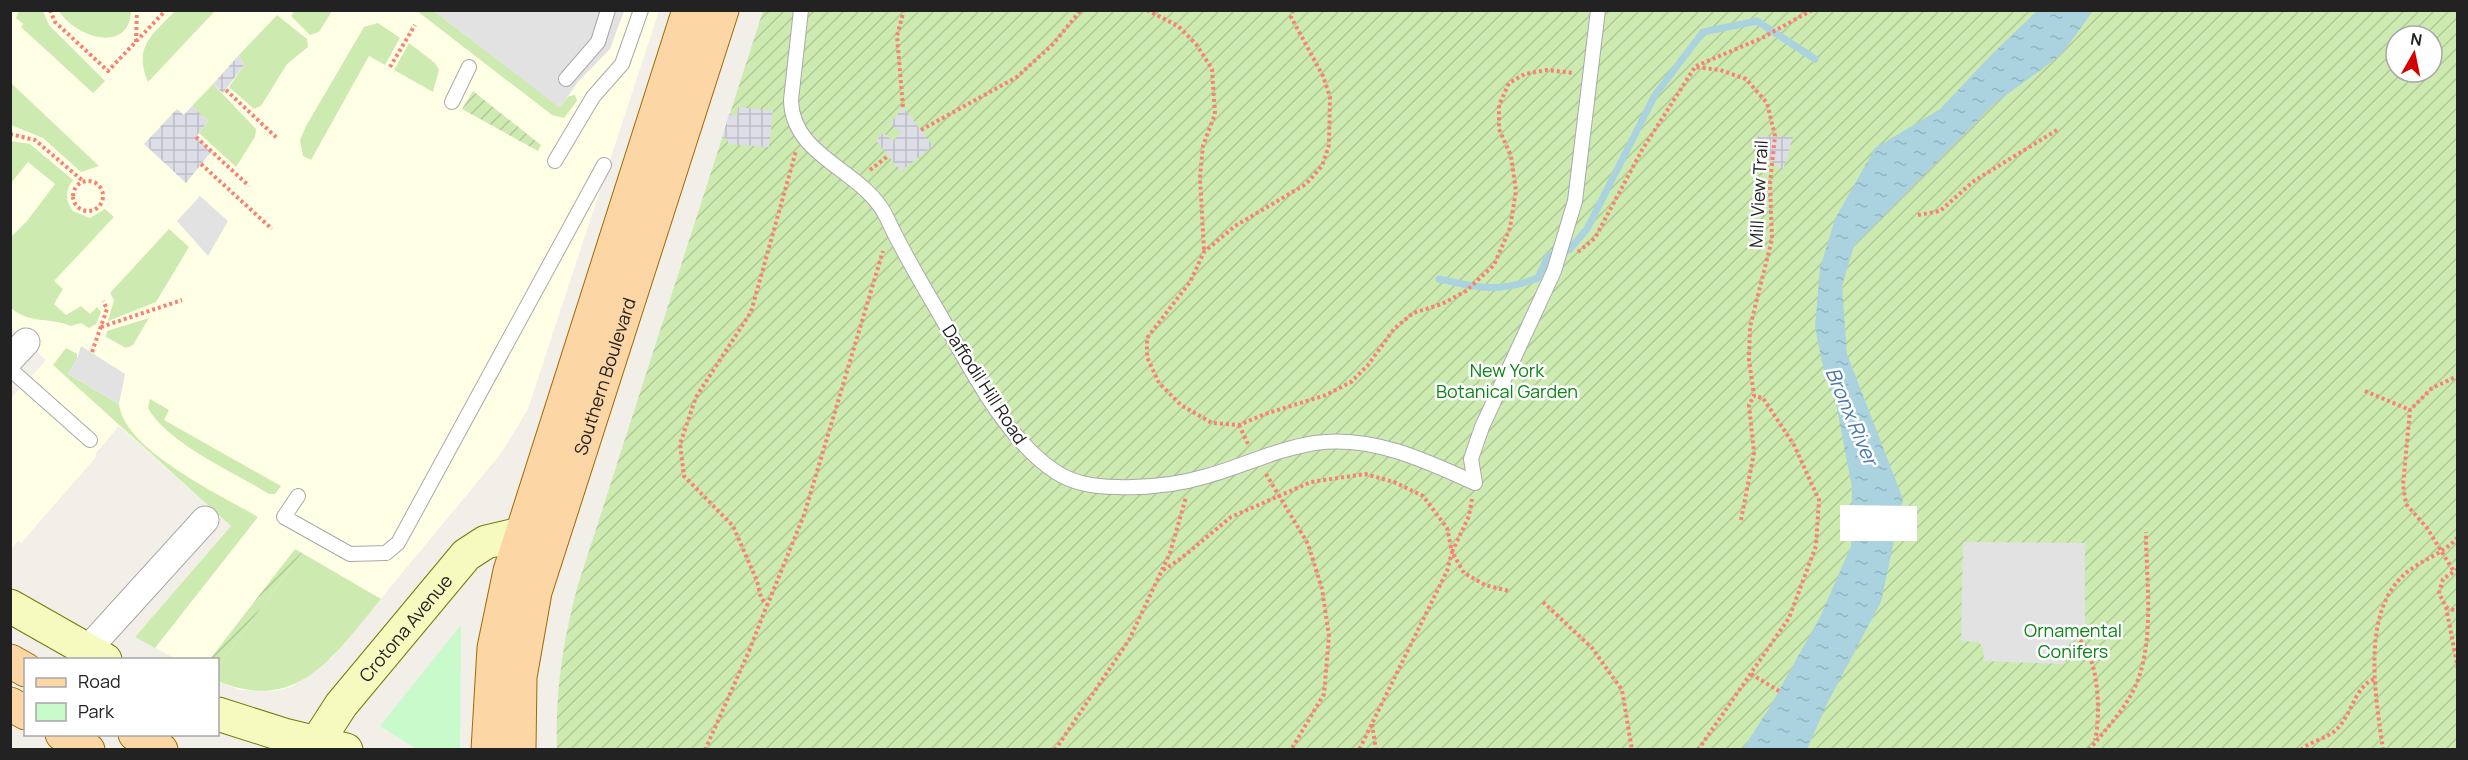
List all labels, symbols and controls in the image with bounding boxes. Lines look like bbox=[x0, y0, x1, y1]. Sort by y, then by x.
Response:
north arrow bbox=[2384, 24, 2444, 84]
text: N bbox=[2409, 27, 2424, 51]
street label: Mill View Trail bbox=[1743, 139, 1773, 249]
street label: Southern Boulevard bbox=[568, 294, 641, 458]
street label: Daffodil Hill Road bbox=[937, 320, 1033, 448]
park label: New York Botanical Garden bbox=[1436, 358, 1578, 403]
water label: Bronx River bbox=[1819, 363, 1886, 471]
street label: Crotona Avenue bbox=[353, 569, 457, 687]
park label: Ornamental Conifers bbox=[2024, 618, 2122, 663]
legend bbox=[24, 658, 219, 736]
text: Road bbox=[78, 669, 121, 693]
text: Park bbox=[78, 699, 115, 723]

